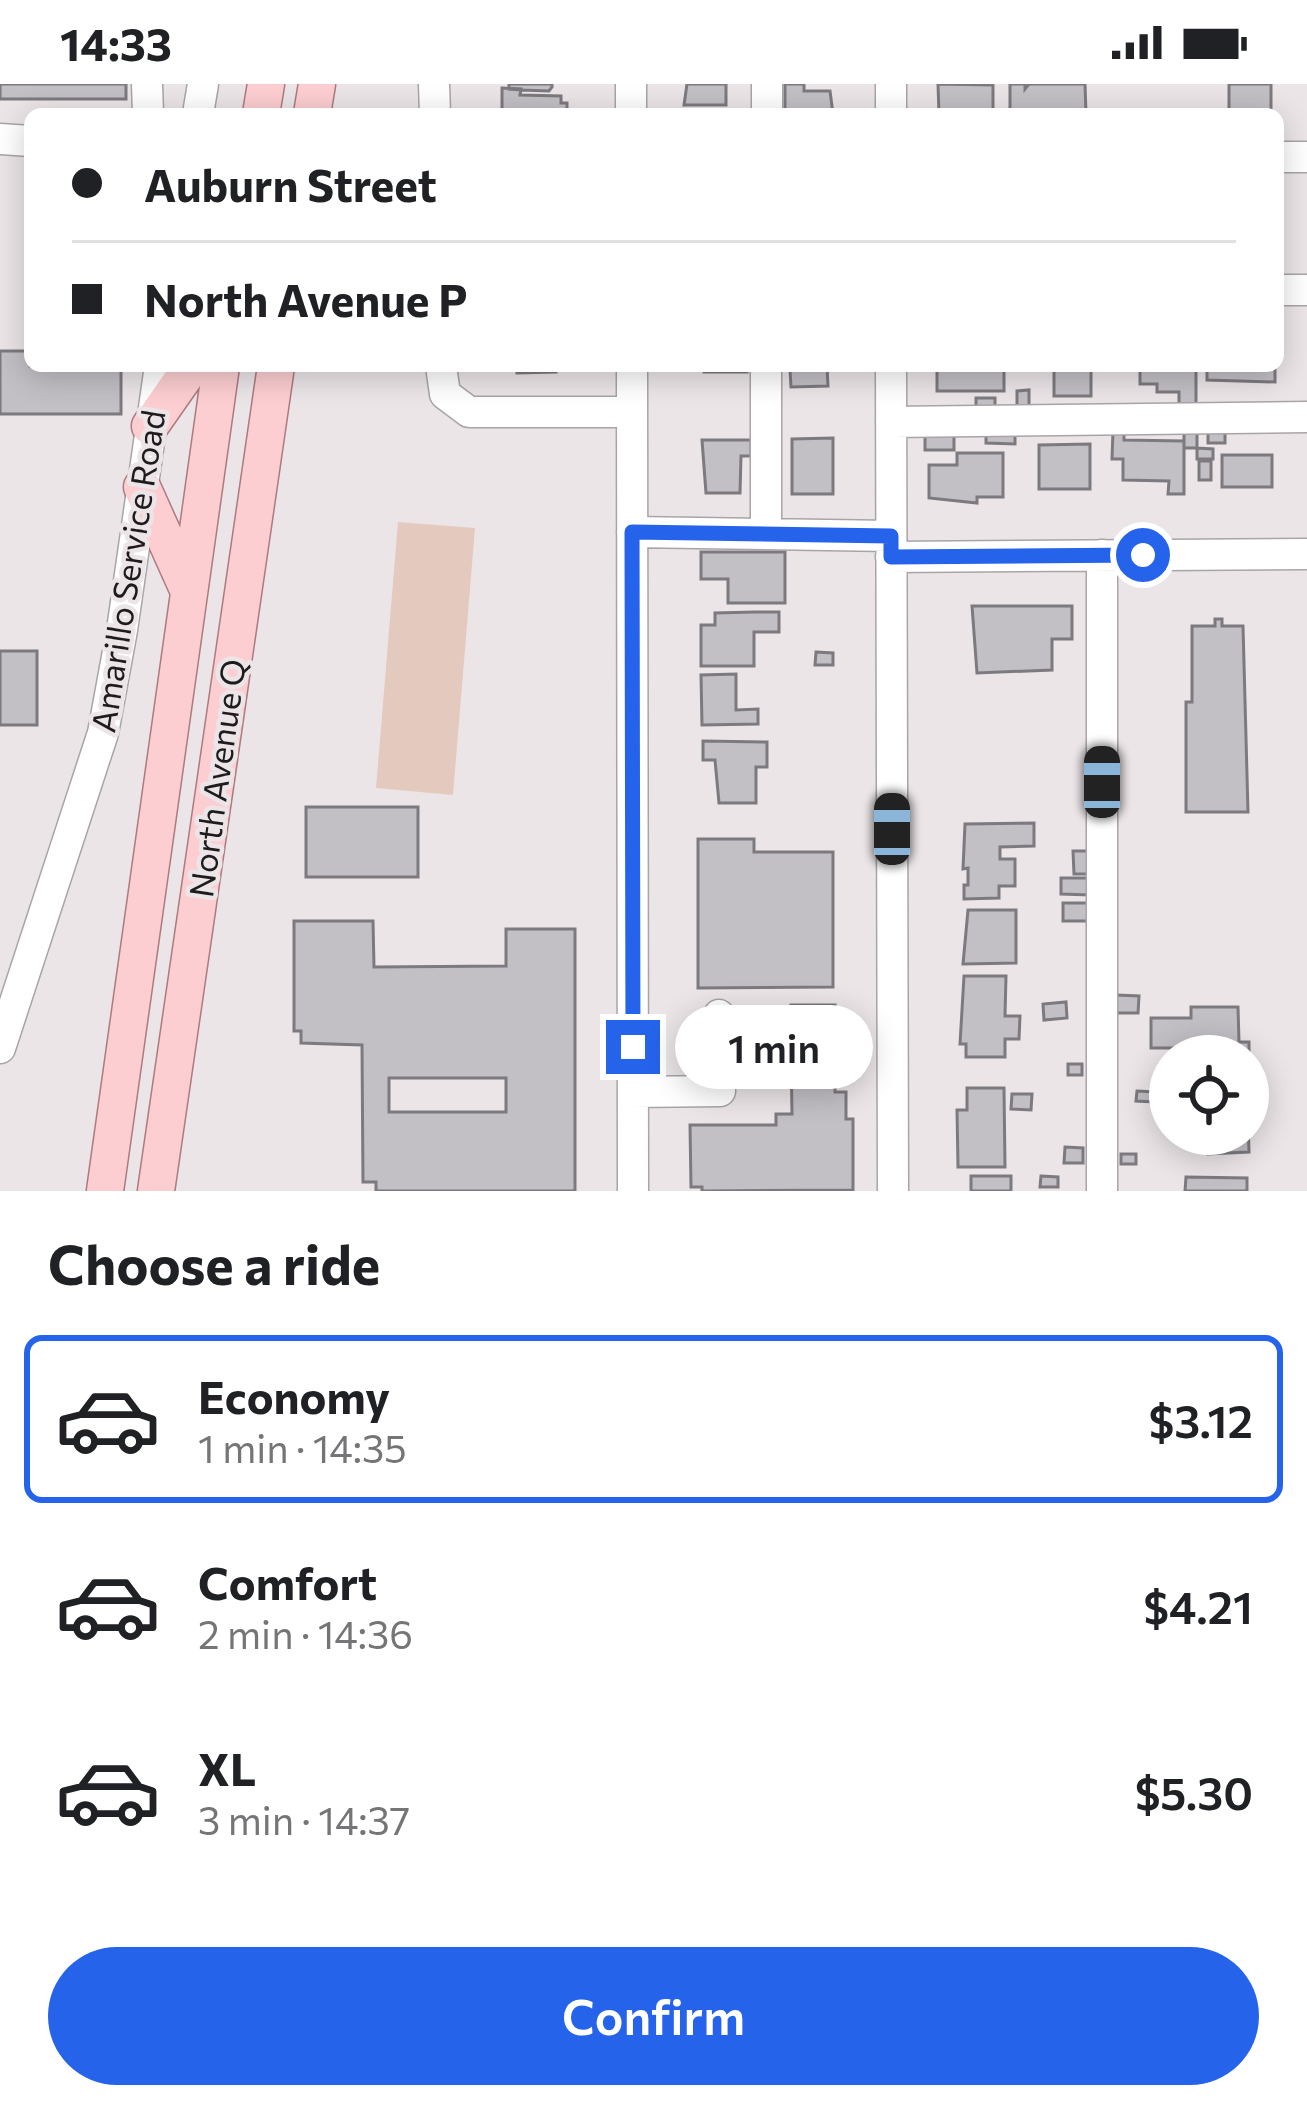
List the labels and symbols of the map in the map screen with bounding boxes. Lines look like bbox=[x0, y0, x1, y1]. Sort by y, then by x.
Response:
street label: Amarillo Service Road bbox=[81, 407, 173, 735]
route start bbox=[1116, 528, 1170, 582]
street label: North Avenue Q bbox=[179, 656, 253, 900]
car bbox=[1084, 746, 1120, 818]
car bbox=[874, 793, 910, 865]
callout: 1 min bbox=[675, 1005, 873, 1089]
route end bbox=[606, 1020, 660, 1074]

